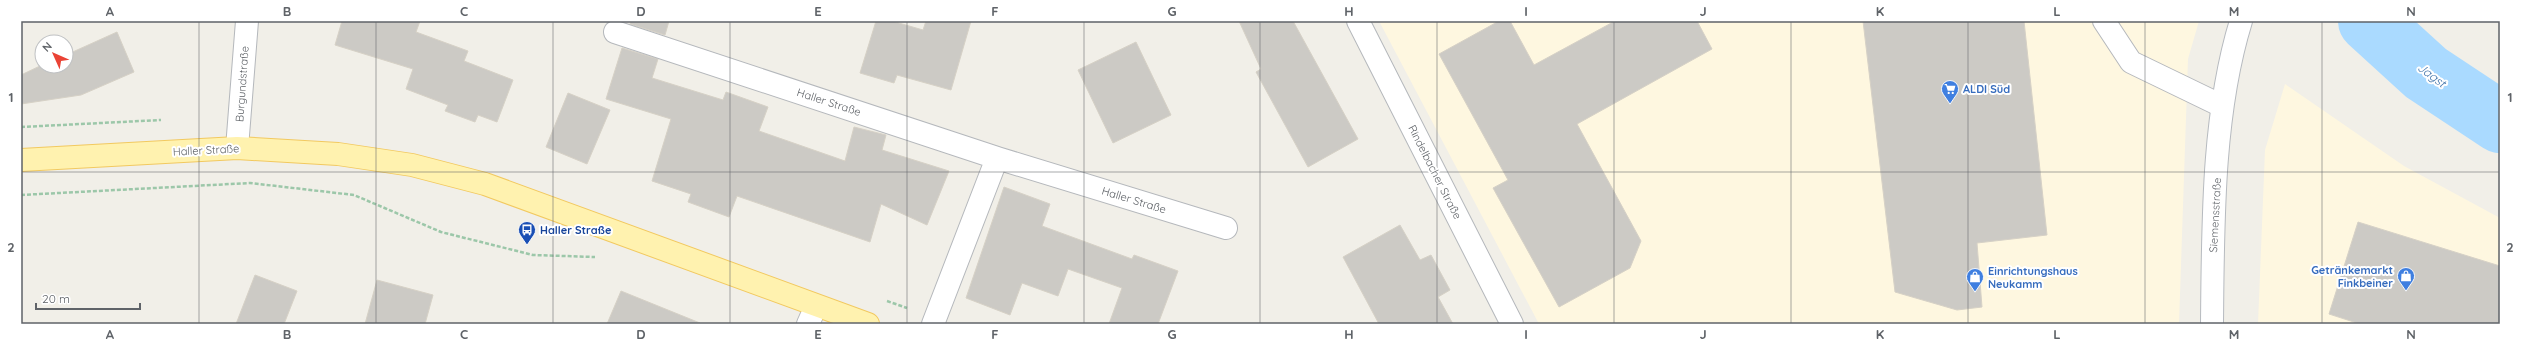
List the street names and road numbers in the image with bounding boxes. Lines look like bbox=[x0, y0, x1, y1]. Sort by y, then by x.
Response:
street label: Burgundstraße bbox=[232, 46, 252, 122]
street label: Haller Straße bbox=[795, 85, 863, 119]
street label: Rindelbacher Straße bbox=[1405, 123, 1465, 221]
street label: Haller Straße bbox=[172, 141, 240, 159]
street label: Siemensstraße bbox=[2206, 177, 2224, 253]
street label: Haller Straße bbox=[1100, 184, 1168, 216]

